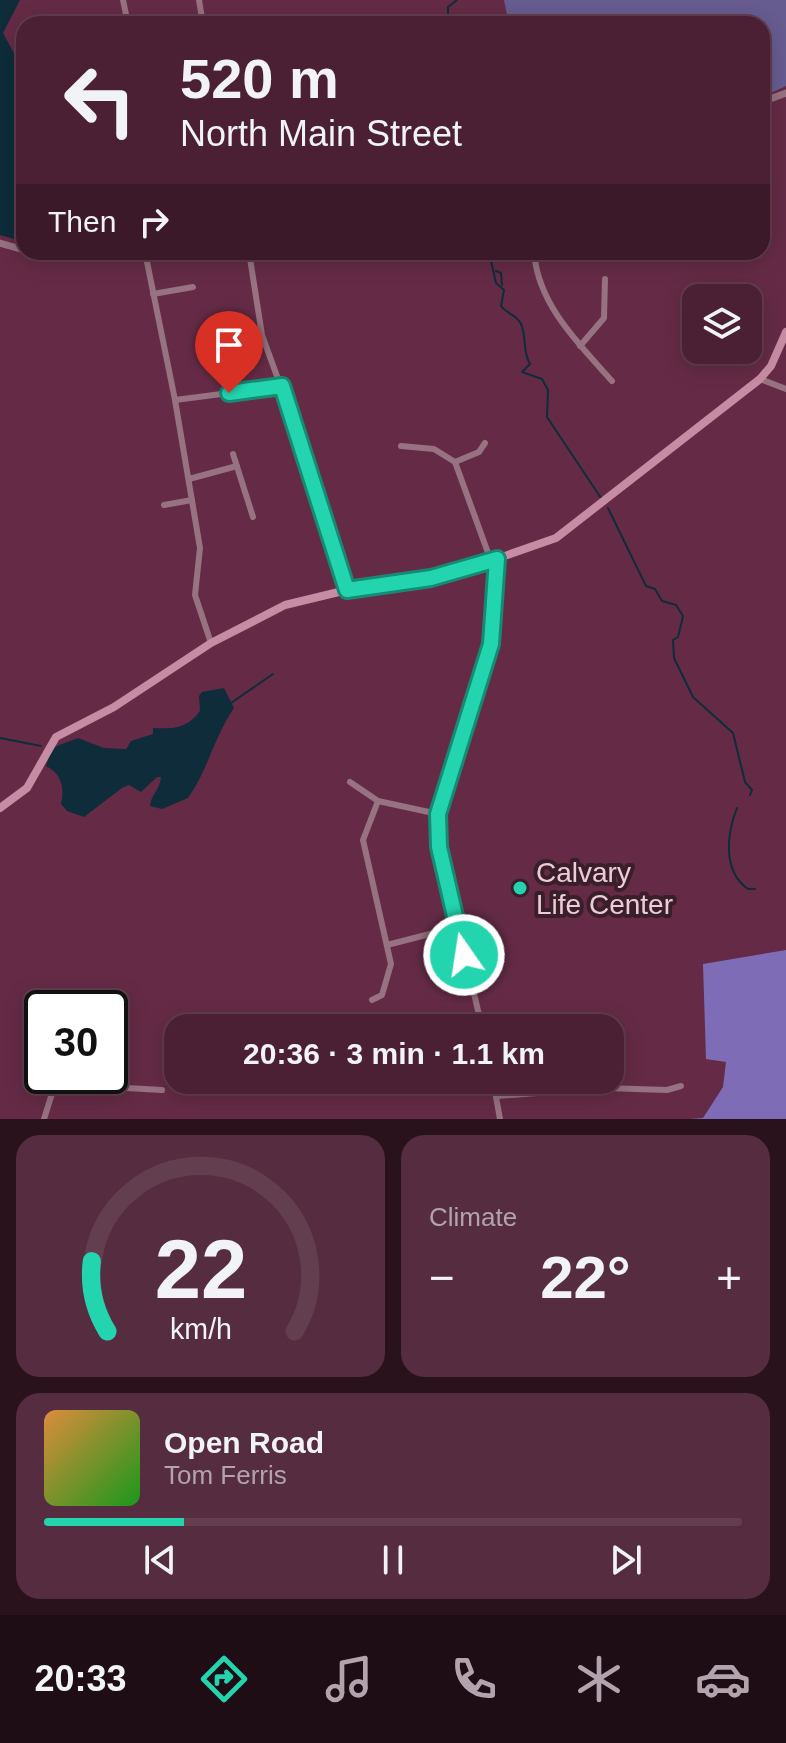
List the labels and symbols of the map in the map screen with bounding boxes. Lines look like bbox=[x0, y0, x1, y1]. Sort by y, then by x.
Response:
pin bbox=[195, 311, 263, 393]
place label: Calvary Life Center bbox=[536, 857, 673, 920]
marker: Calvary Life Center bbox=[511, 879, 529, 897]
position arrow bbox=[422, 913, 506, 997]
speed limit sign: 30 bbox=[24, 990, 128, 1094]

